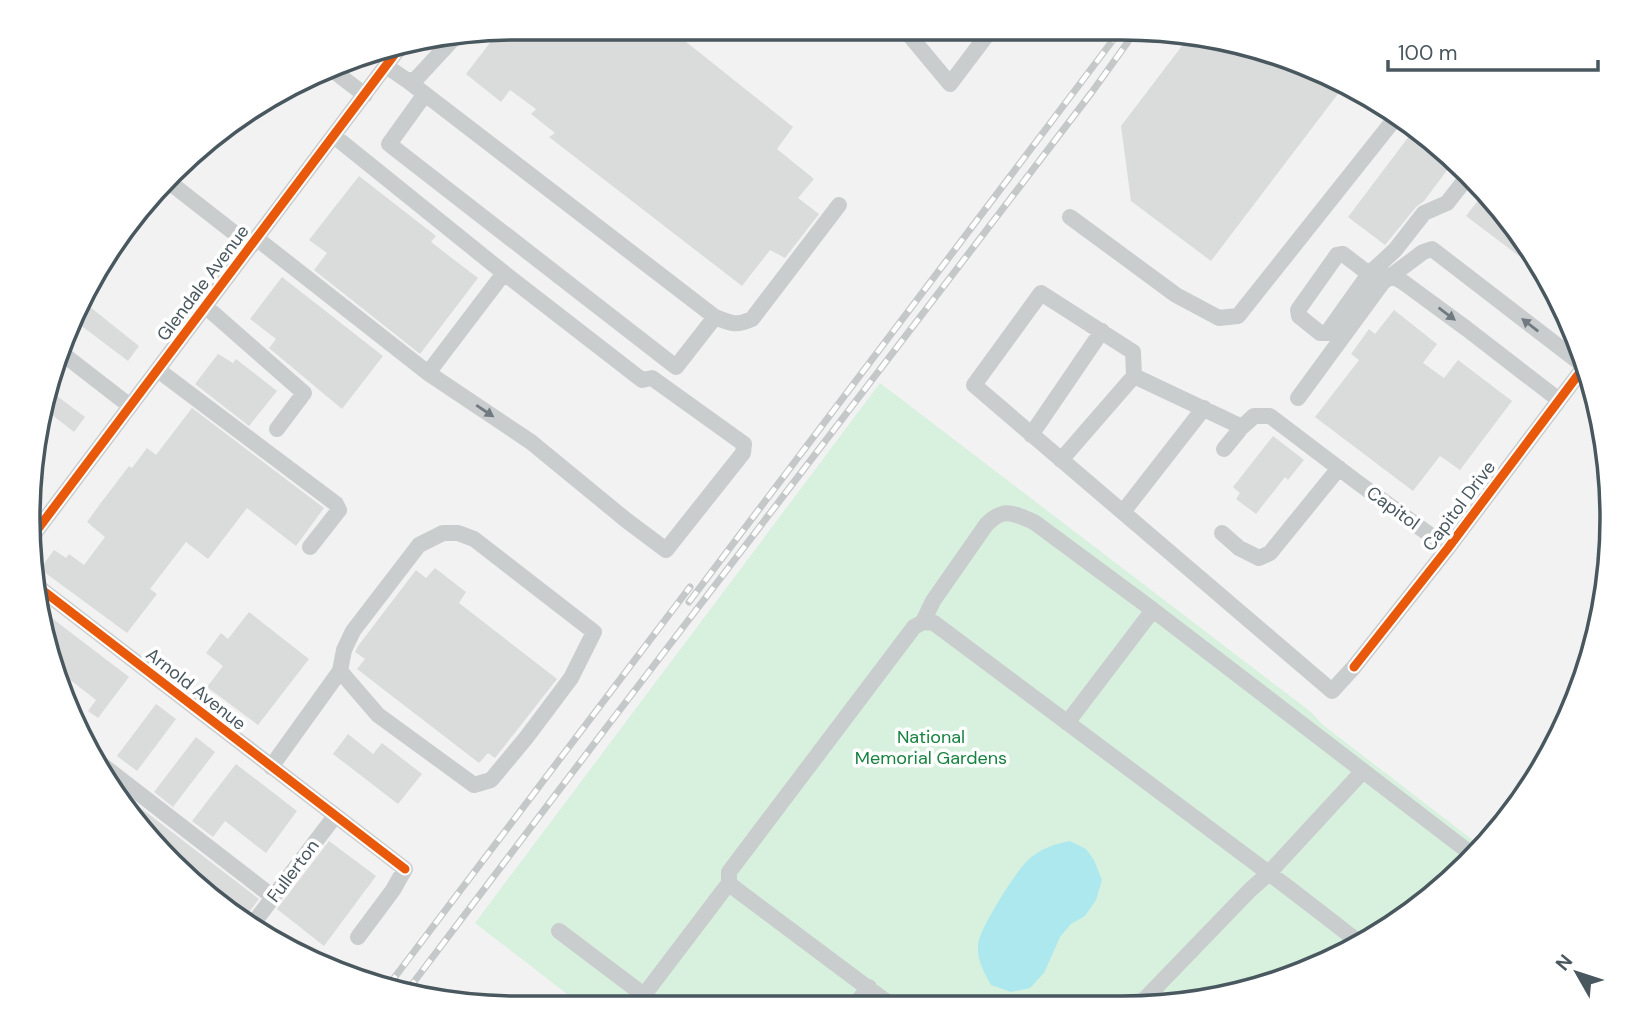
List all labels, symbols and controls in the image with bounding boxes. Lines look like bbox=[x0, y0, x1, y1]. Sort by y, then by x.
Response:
scale bar bbox=[1388, 28, 1598, 72]
text: 100 m bbox=[1398, 39, 1458, 67]
street label: Glendale Avenue bbox=[151, 220, 255, 346]
one-way arrow bbox=[1438, 307, 1456, 321]
one-way arrow bbox=[1521, 318, 1539, 332]
one-way arrow bbox=[476, 404, 494, 418]
street label: Capitol Drive bbox=[1417, 456, 1501, 556]
street label: Capitol bbox=[1362, 481, 1424, 535]
street label: Arnold Avenue bbox=[141, 642, 251, 736]
park label: National Memorial Gardens bbox=[855, 725, 1007, 770]
street label: Fullerton bbox=[262, 835, 324, 907]
north arrow bbox=[1542, 938, 1612, 1008]
text: N bbox=[1550, 949, 1578, 976]

